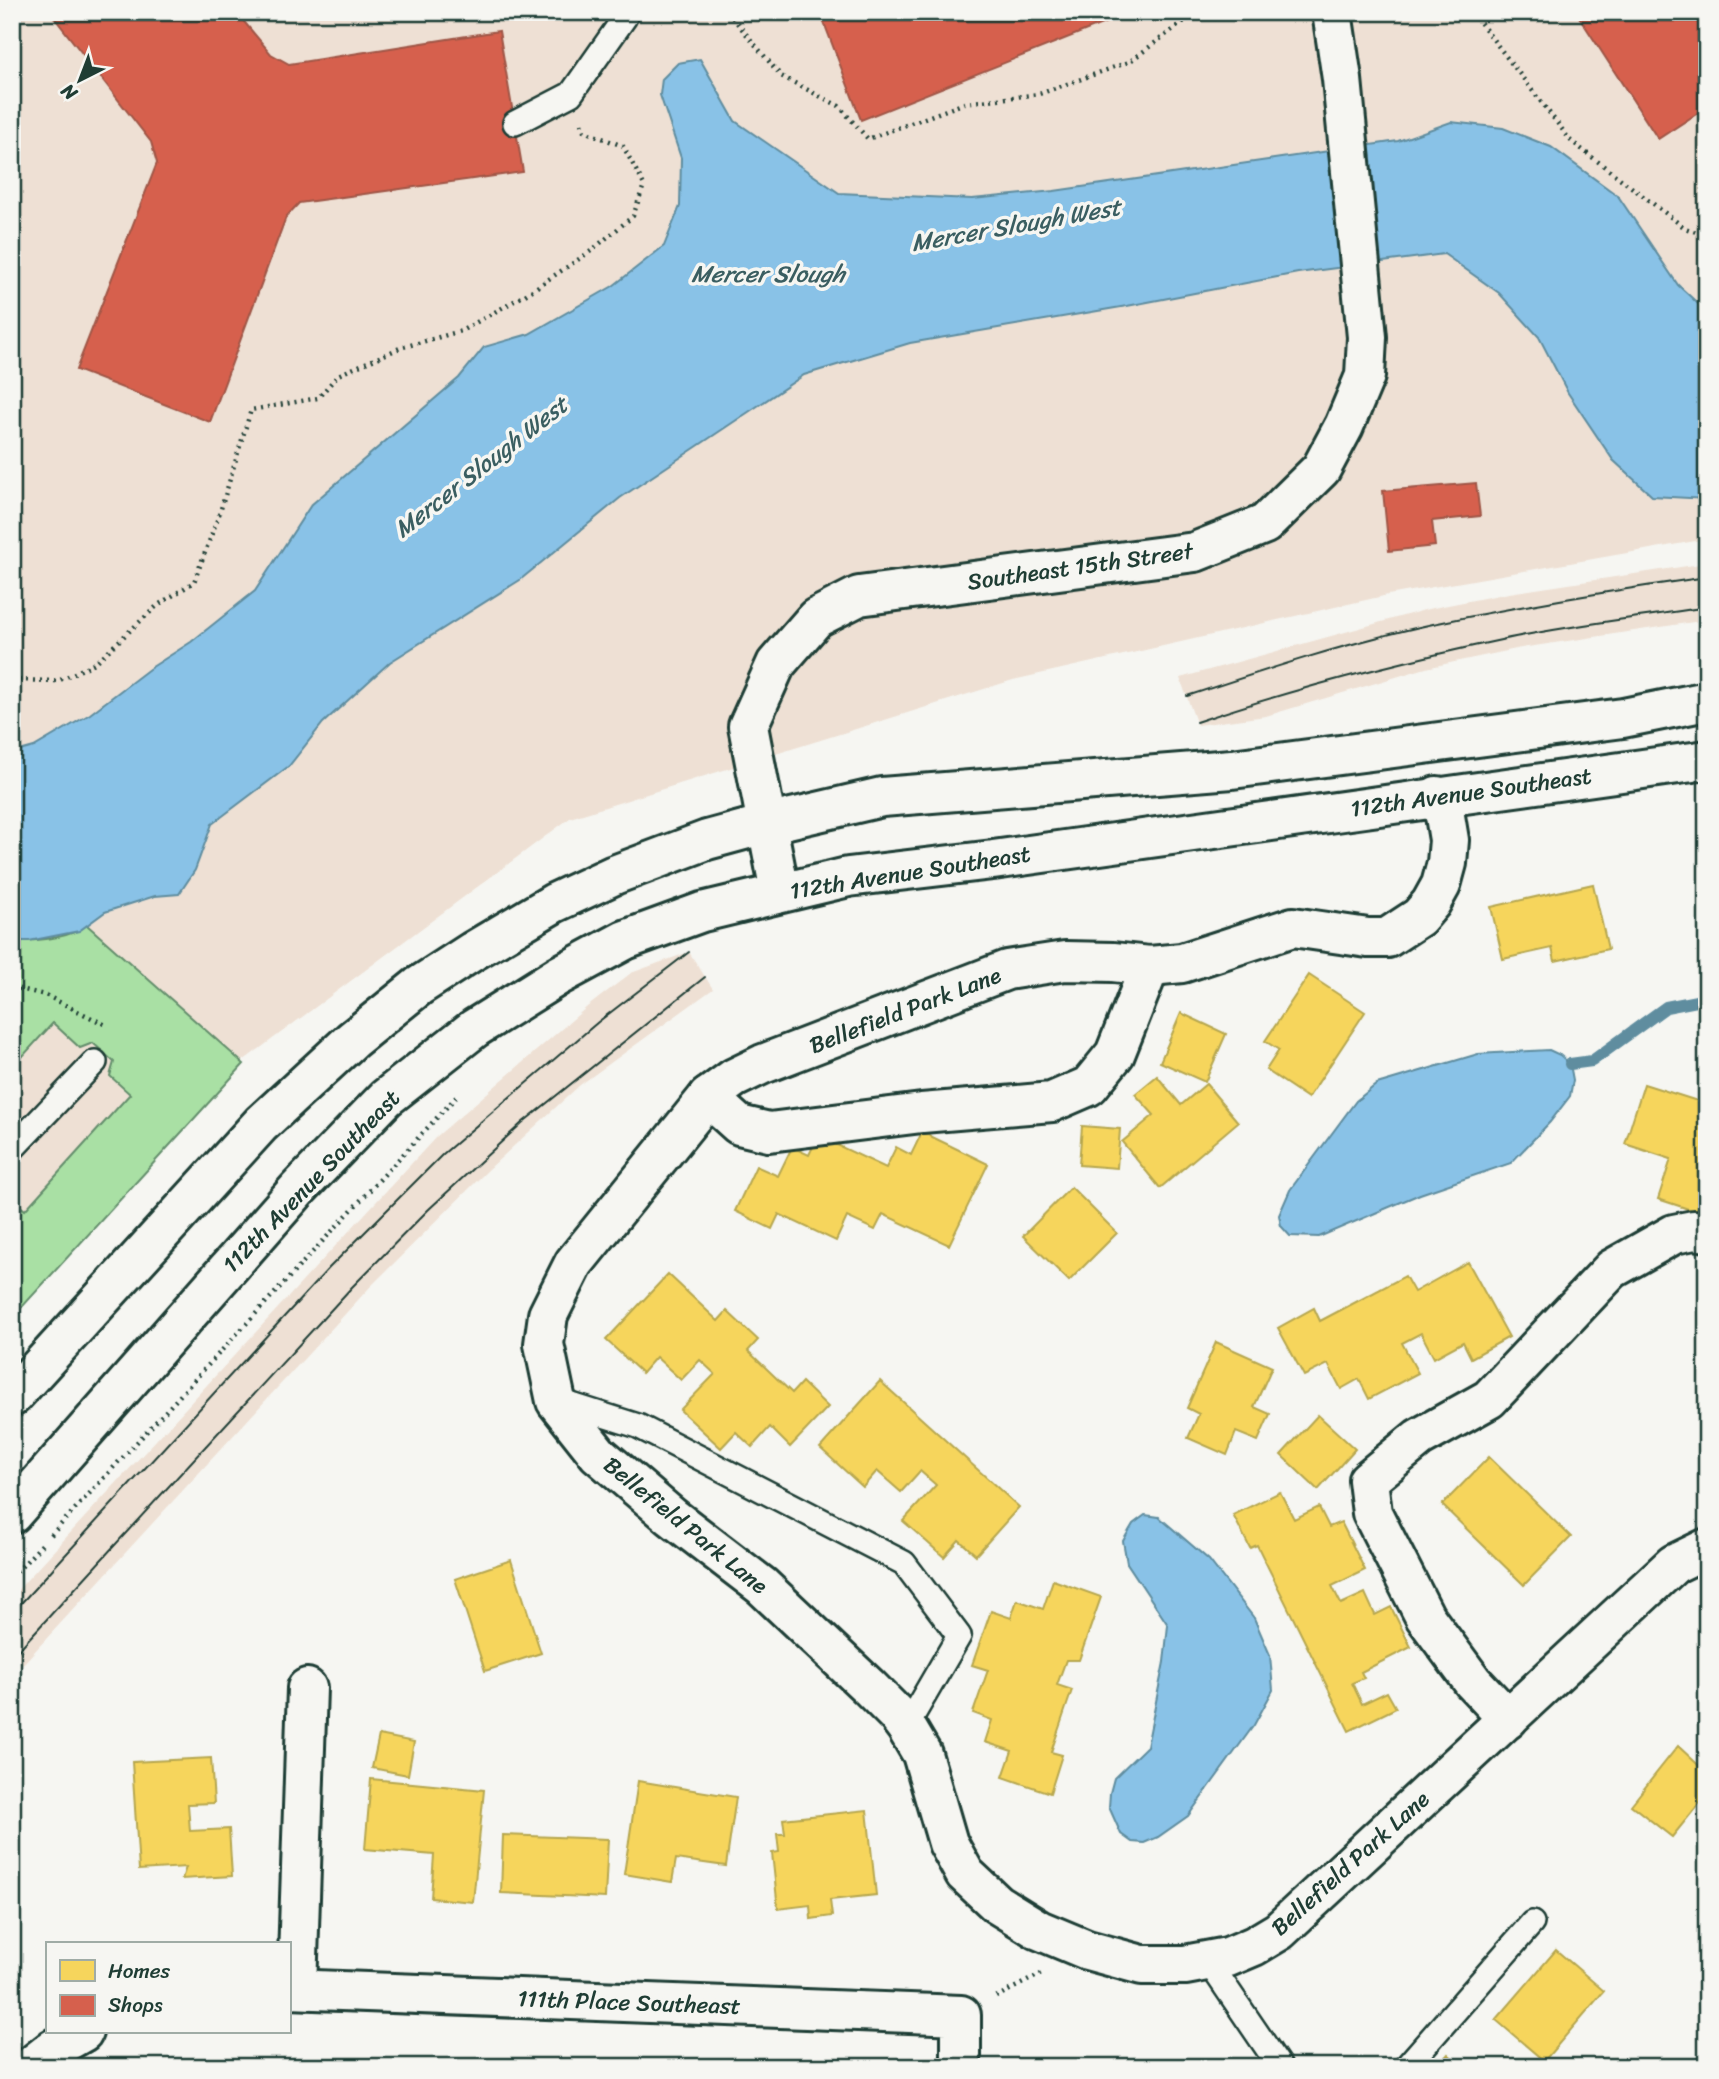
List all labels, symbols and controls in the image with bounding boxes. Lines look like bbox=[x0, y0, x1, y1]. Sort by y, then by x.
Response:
north arrow bbox=[46, 46, 116, 116]
text: N bbox=[52, 75, 86, 110]
water label: Mercer Slough West bbox=[908, 185, 1127, 264]
water label: Mercer Slough bbox=[691, 253, 847, 295]
water label: Mercer Slough West bbox=[384, 384, 579, 549]
street label: Southeast 15th Street bbox=[965, 530, 1197, 603]
street label: 112th Avenue Southeast bbox=[1348, 755, 1594, 830]
street label: 112th Avenue Southeast bbox=[787, 833, 1033, 912]
street label: Bellefield Park Lane bbox=[803, 955, 1007, 1066]
street label: 112th Avenue Southeast bbox=[212, 1080, 411, 1283]
street label: Bellefield Park Lane bbox=[594, 1446, 777, 1605]
street label: Bellefield Park Lane bbox=[1261, 1780, 1439, 1946]
legend bbox=[46, 1942, 290, 2034]
text: Homes bbox=[108, 1952, 170, 1990]
street label: 111th Place Southeast bbox=[517, 1978, 741, 2027]
text: Shops bbox=[108, 1986, 163, 2024]

